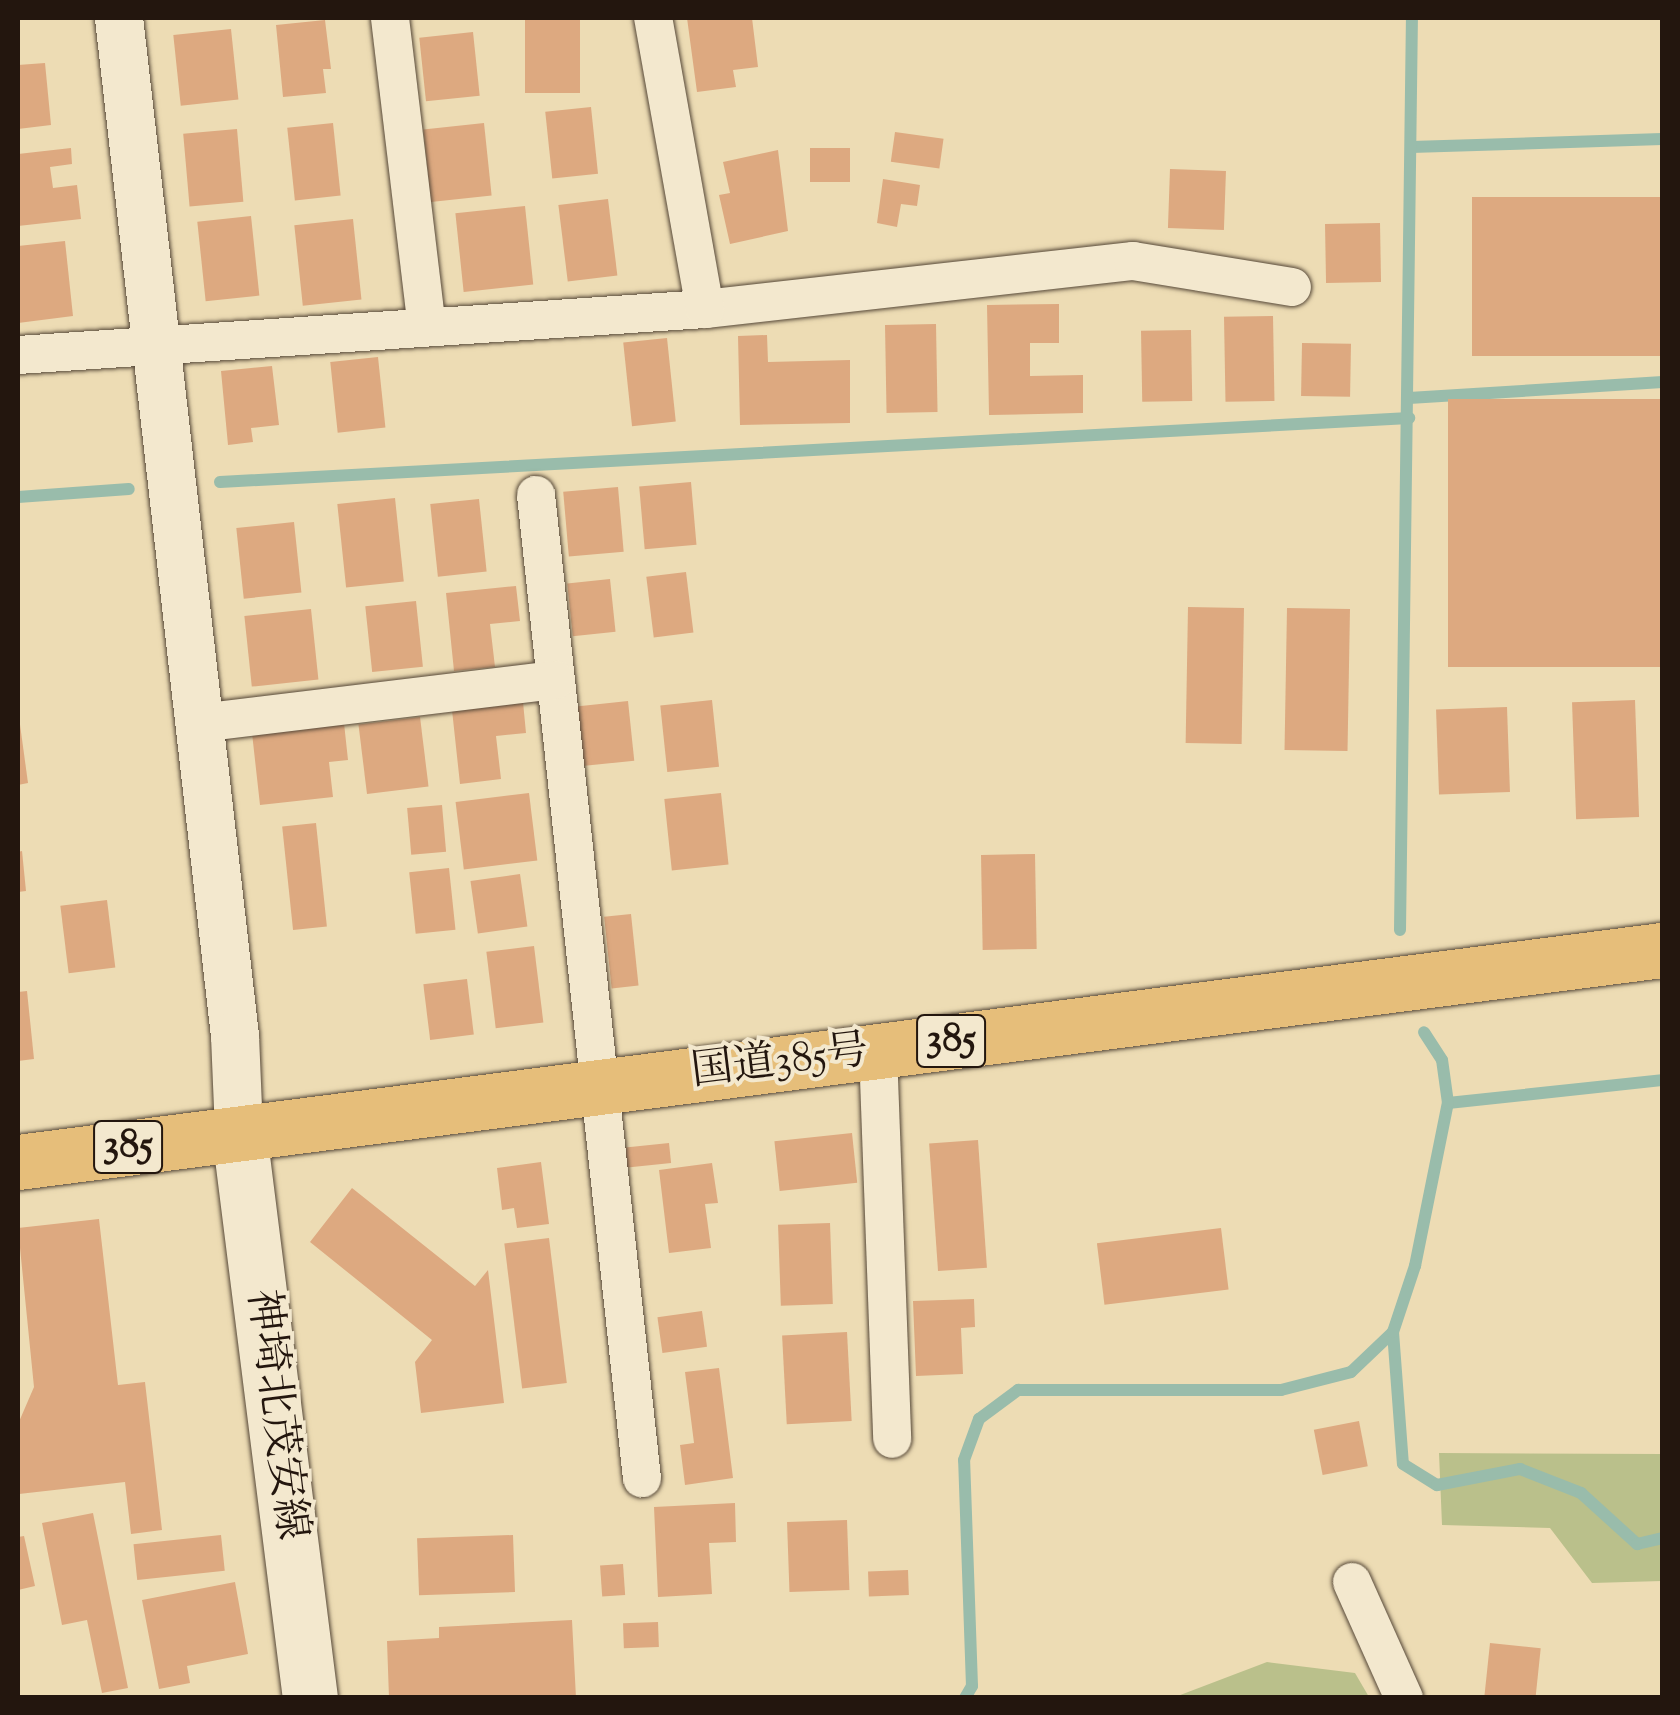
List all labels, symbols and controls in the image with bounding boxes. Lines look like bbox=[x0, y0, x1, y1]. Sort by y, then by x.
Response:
road number: 385 bbox=[916, 1006, 986, 1076]
street label: 国道385号 bbox=[688, 1027, 872, 1099]
road number: 385 bbox=[93, 1112, 163, 1182]
street label: 神埼北茂安線 bbox=[235, 1287, 315, 1543]

